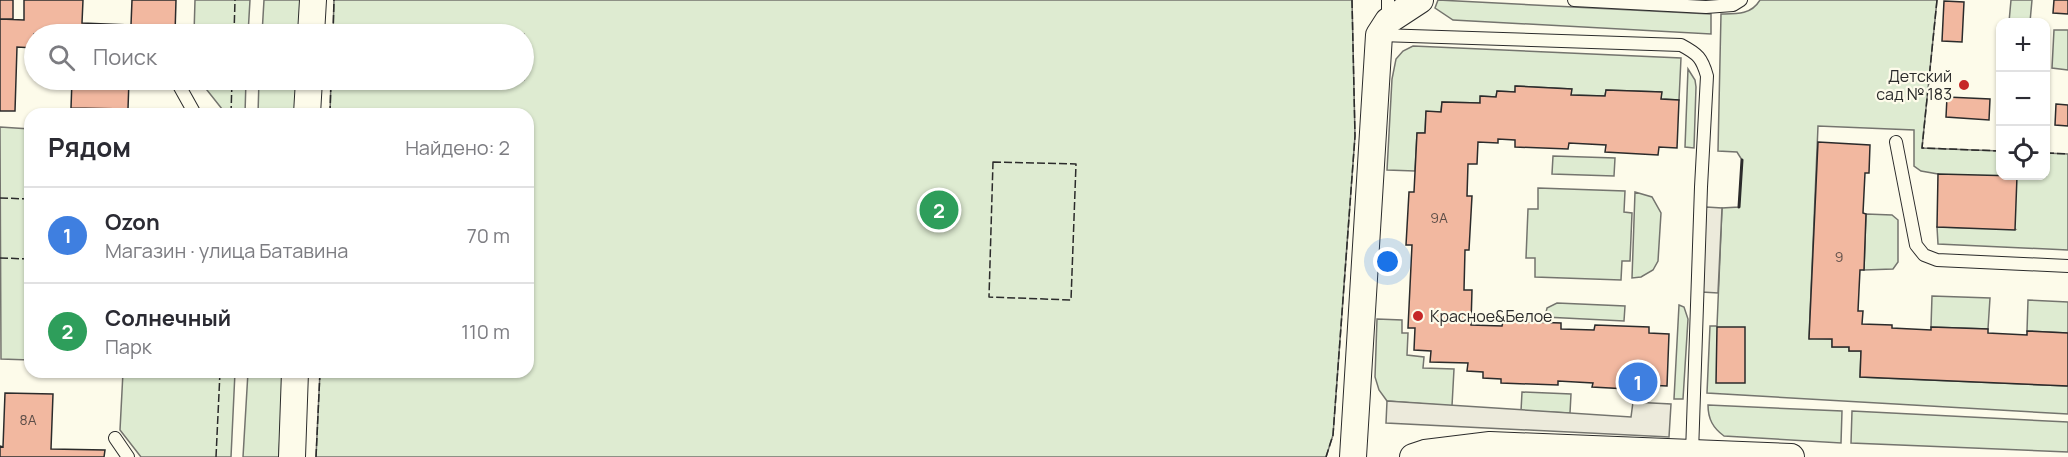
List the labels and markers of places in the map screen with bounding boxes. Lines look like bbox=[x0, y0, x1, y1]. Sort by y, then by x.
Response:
place label: Детский сад № 183 bbox=[1876, 65, 1952, 105]
marker: Детский сад № 183 bbox=[1957, 78, 1971, 92]
pin: 2 bbox=[920, 188, 958, 232]
place label: Красное&Белое bbox=[1430, 305, 1552, 327]
marker: Красное&Белое bbox=[1411, 309, 1425, 323]
pin: 1 bbox=[1618, 360, 1658, 404]

